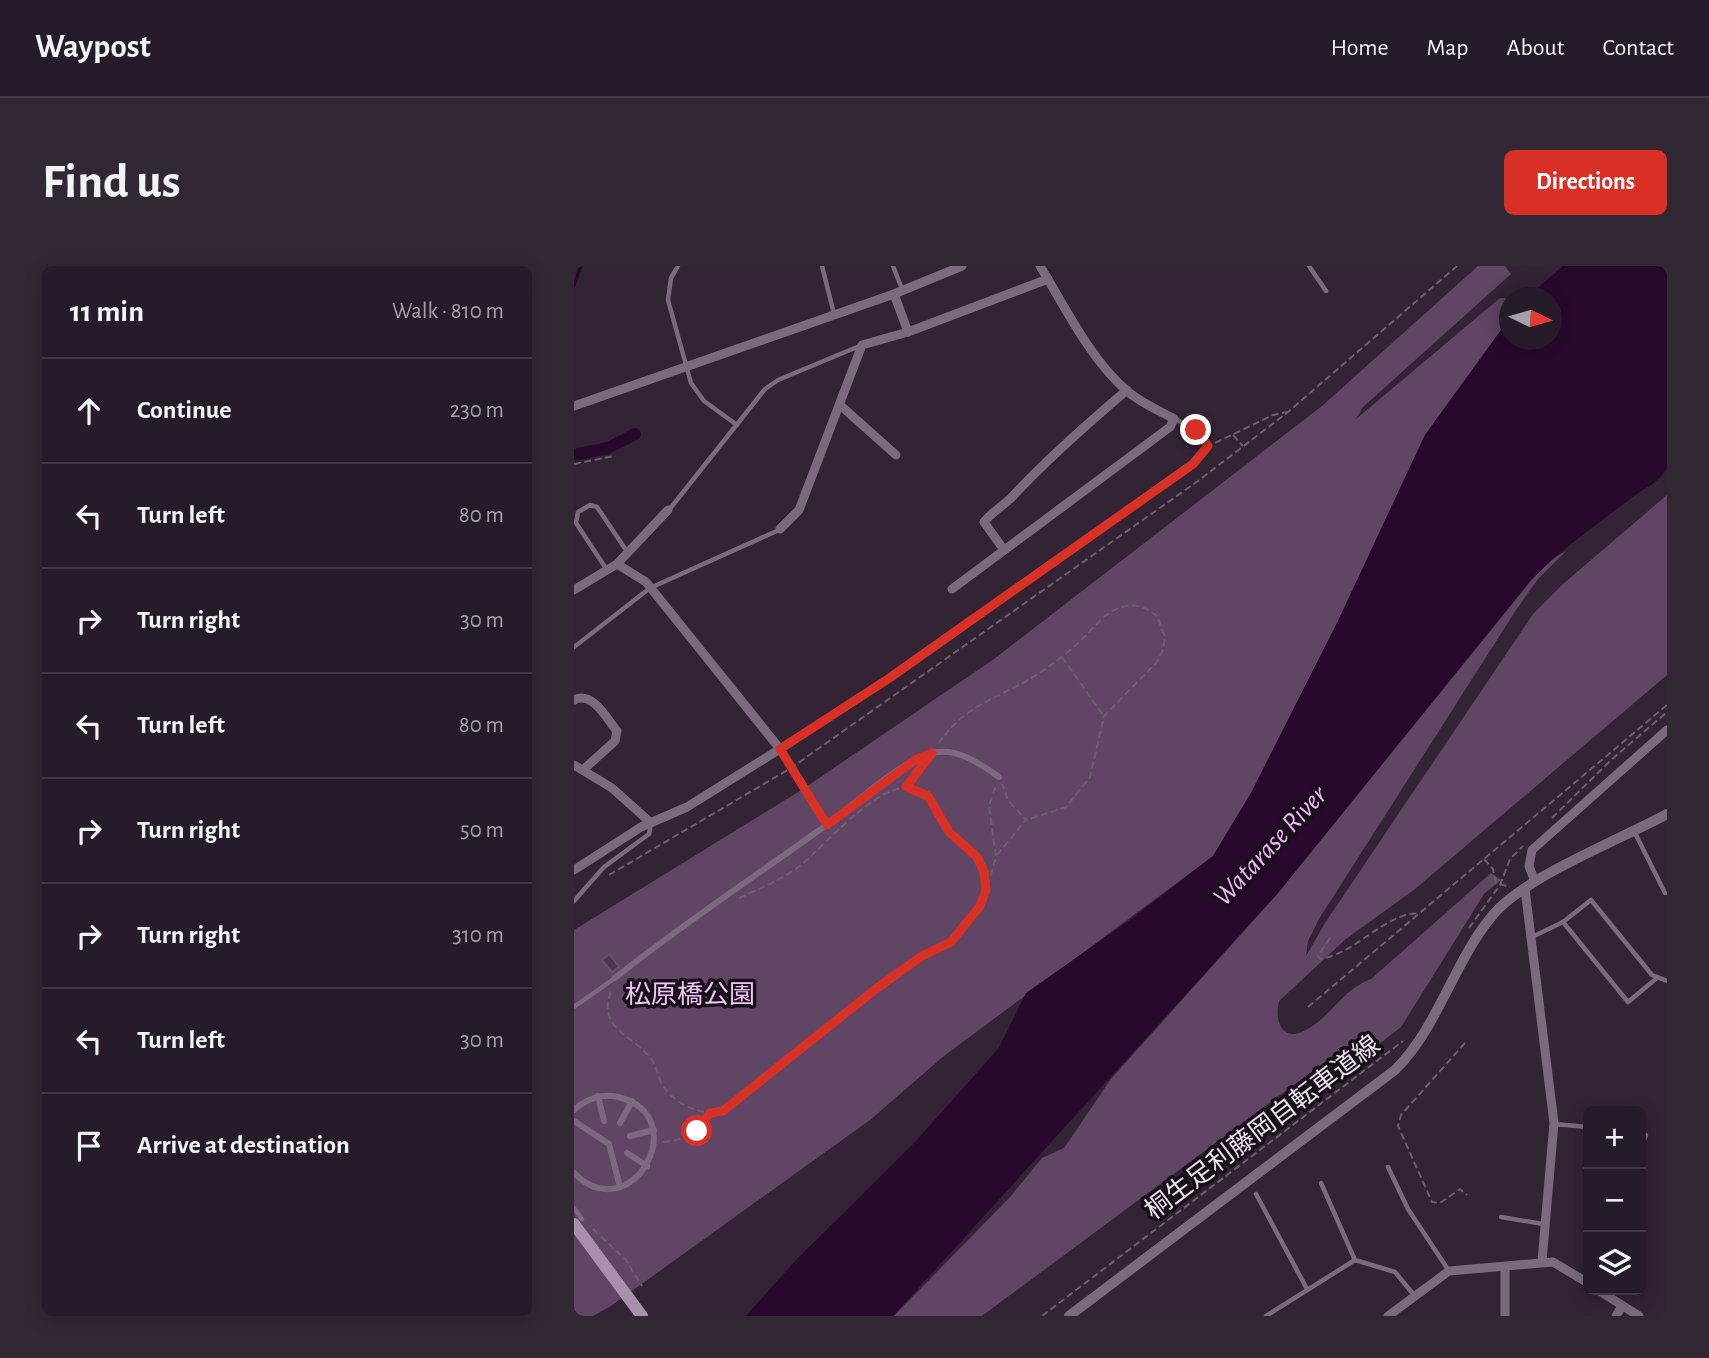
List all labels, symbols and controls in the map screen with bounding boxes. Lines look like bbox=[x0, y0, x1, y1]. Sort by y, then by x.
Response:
text: Waypost bbox=[35, 31, 151, 64]
text: Home bbox=[1331, 36, 1389, 60]
text: Map bbox=[1427, 36, 1469, 60]
text: About bbox=[1507, 36, 1564, 60]
text: Contact bbox=[1602, 36, 1674, 60]
button: Directions bbox=[1504, 150, 1667, 215]
text: Find us bbox=[42, 158, 181, 207]
north arrow bbox=[1499, 287, 1562, 350]
text: 11 min bbox=[70, 297, 144, 327]
text: Walk · 810 m bbox=[392, 300, 504, 323]
icon: ahead bbox=[70, 392, 108, 430]
text: Continue bbox=[137, 397, 232, 423]
text: 230 m bbox=[450, 399, 504, 422]
route end bbox=[1180, 414, 1211, 445]
icon: left bbox=[70, 497, 108, 535]
text: Turn left bbox=[137, 502, 225, 528]
text: 80 m bbox=[459, 504, 504, 527]
icon: right bbox=[70, 602, 108, 640]
text: Turn right bbox=[137, 607, 240, 633]
text: 30 m bbox=[460, 609, 504, 632]
icon: left bbox=[70, 707, 108, 745]
text: Turn left bbox=[137, 712, 225, 738]
text: 80 m bbox=[459, 714, 504, 737]
water label: Watarase River bbox=[1208, 781, 1333, 912]
icon: right bbox=[70, 812, 108, 850]
text: Turn right bbox=[137, 817, 240, 843]
text: 50 m bbox=[460, 819, 504, 842]
icon: right bbox=[70, 917, 108, 955]
text: Turn right bbox=[137, 922, 240, 948]
text: 310 m bbox=[452, 924, 504, 947]
park label: 松原橋公園 bbox=[625, 981, 755, 1008]
icon: left bbox=[70, 1022, 108, 1060]
text: Turn left bbox=[137, 1027, 225, 1053]
text: 30 m bbox=[460, 1029, 504, 1052]
street label: 桐生足利藤岡自転車道線 bbox=[1139, 1030, 1385, 1224]
map controls bbox=[1583, 1106, 1646, 1295]
button: + bbox=[1583, 1106, 1646, 1169]
route start bbox=[681, 1115, 712, 1146]
icon: arrive bbox=[70, 1127, 108, 1165]
text: Arrive at destination bbox=[137, 1132, 350, 1158]
button: − bbox=[1583, 1169, 1646, 1232]
button: layers bbox=[1583, 1232, 1646, 1295]

